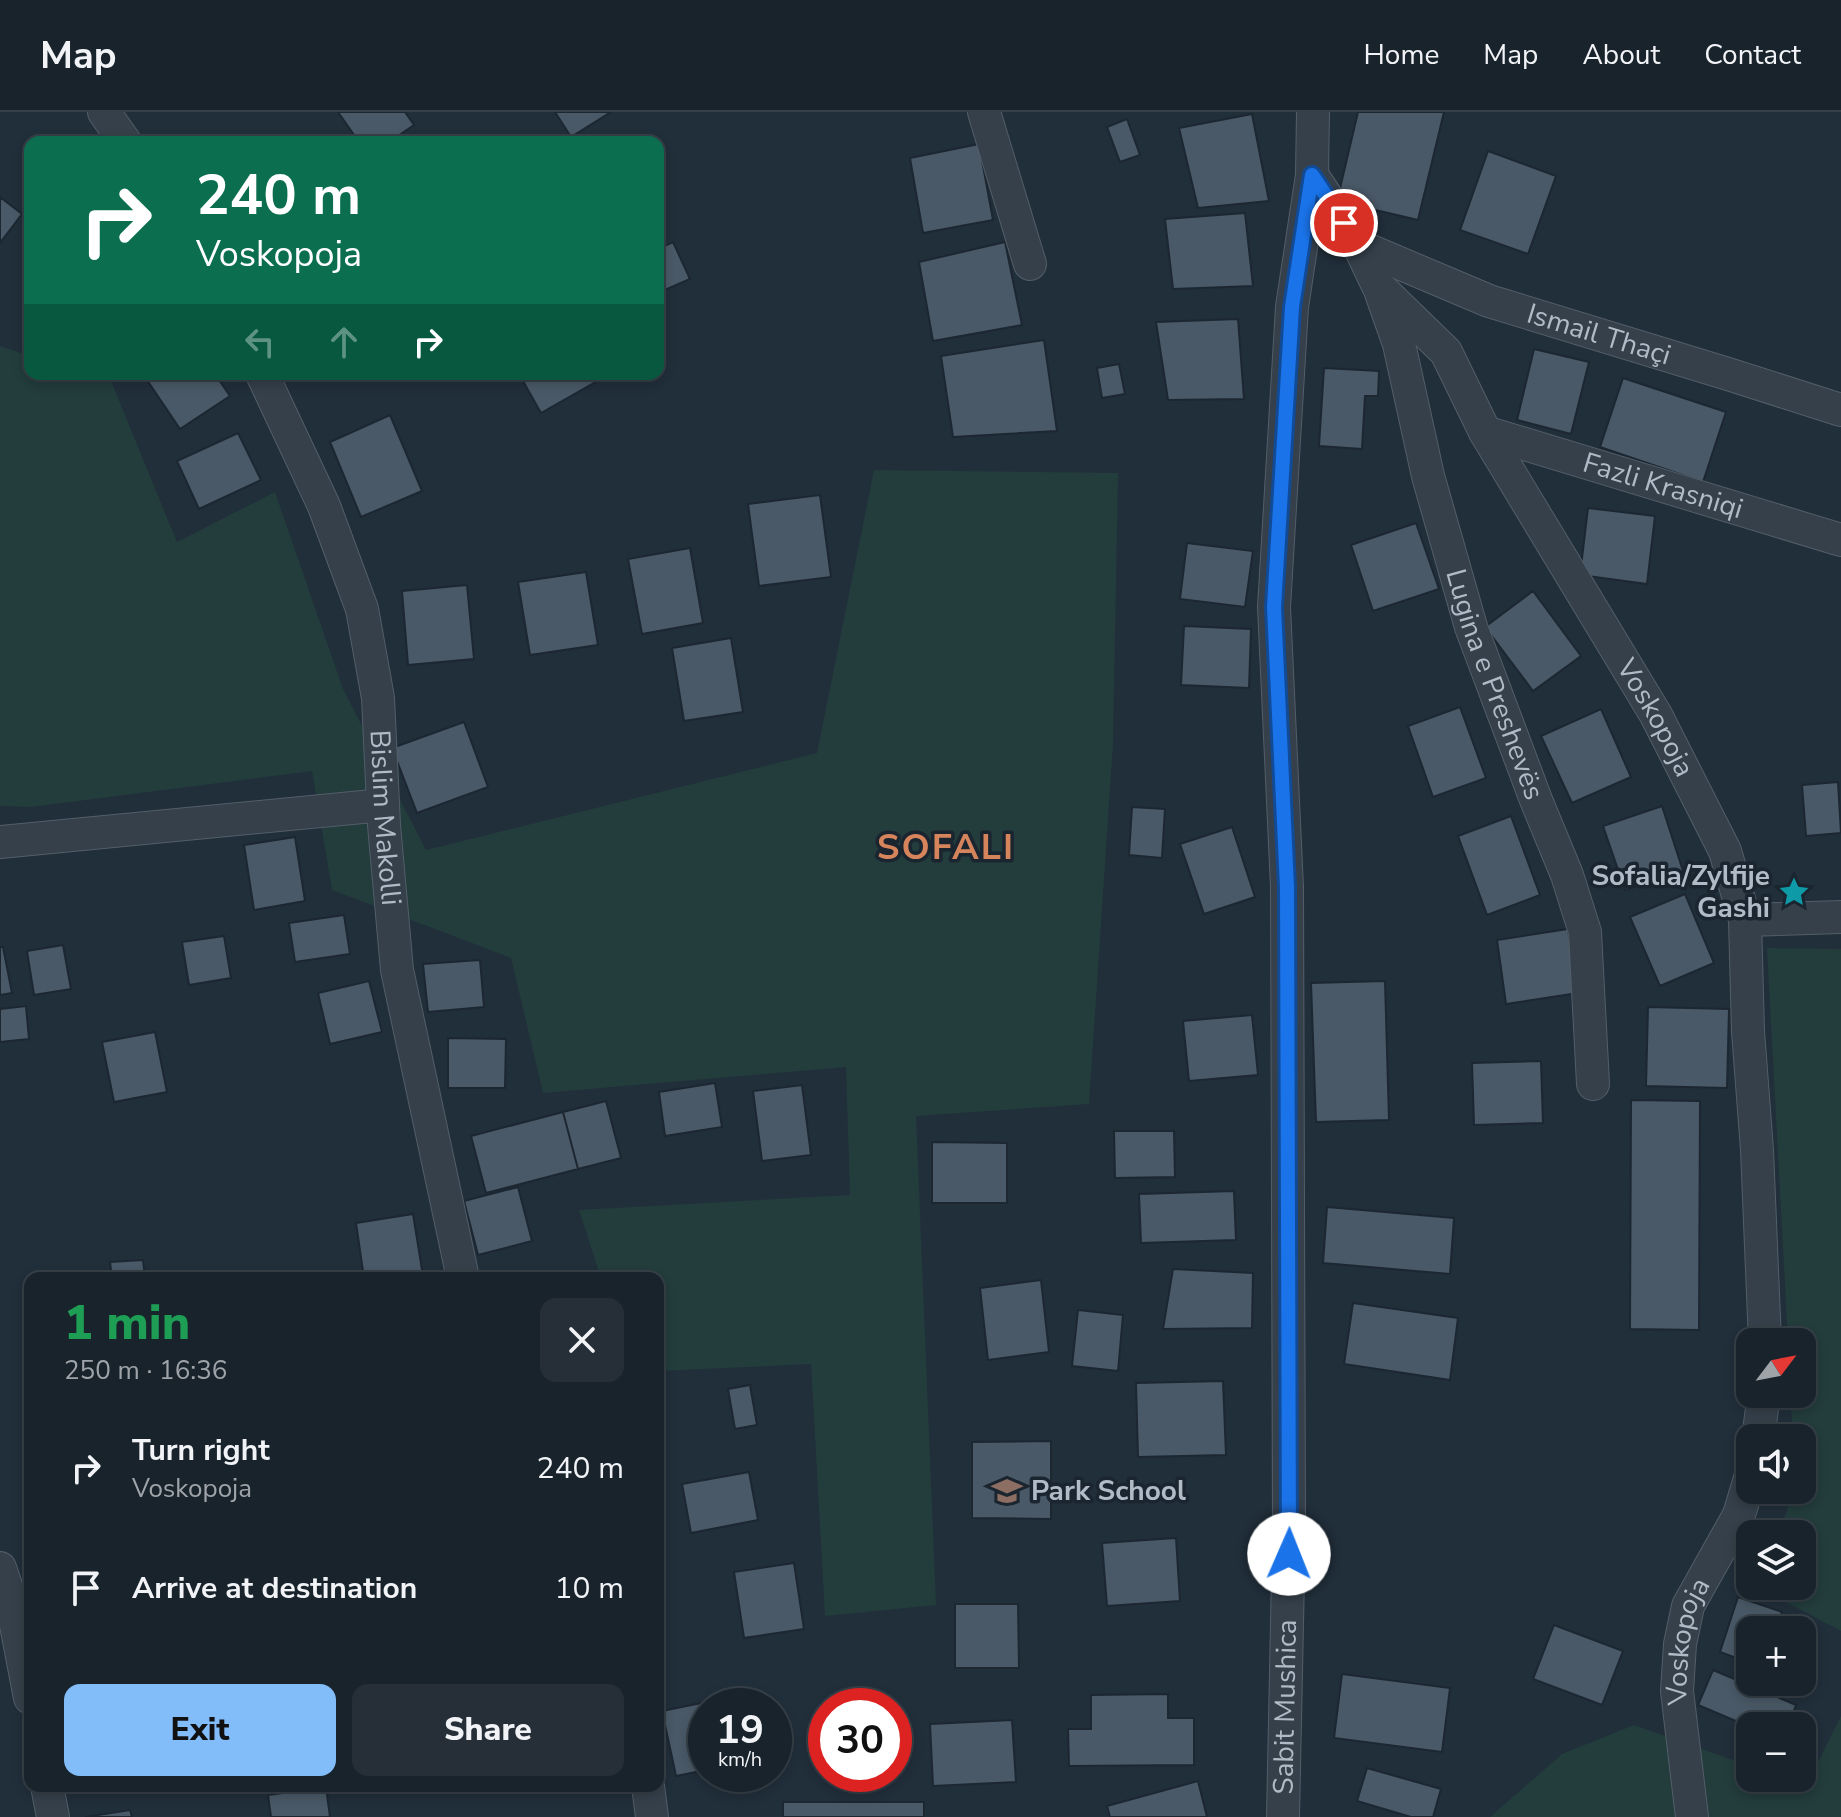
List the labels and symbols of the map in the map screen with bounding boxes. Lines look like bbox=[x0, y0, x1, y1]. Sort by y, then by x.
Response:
pin bbox=[1310, 189, 1378, 257]
street label: Ismail Thaçi bbox=[1522, 295, 1675, 374]
street label: Fazli Krasniqi bbox=[1578, 444, 1748, 528]
street label: Lugina e Preshevës bbox=[1436, 565, 1553, 805]
street label: Voskopoja bbox=[1607, 651, 1703, 783]
street label: Bislim Makolli bbox=[361, 729, 410, 907]
district label: SOFALI bbox=[877, 823, 1015, 872]
place label: Sofalia/Zylfije Gashi bbox=[1591, 857, 1770, 927]
place icon: Sofalia/Zylfije Gashi bbox=[1777, 875, 1811, 909]
north arrow bbox=[1736, 1328, 1816, 1408]
place label: Park School bbox=[1031, 1472, 1186, 1510]
school or university icon: Park School bbox=[990, 1474, 1024, 1508]
position arrow bbox=[1247, 1512, 1331, 1596]
street label: Voskopoja bbox=[1657, 1571, 1719, 1708]
street label: Sabit Mushica bbox=[1264, 1619, 1306, 1795]
speed limit sign: 30 bbox=[808, 1688, 912, 1792]

